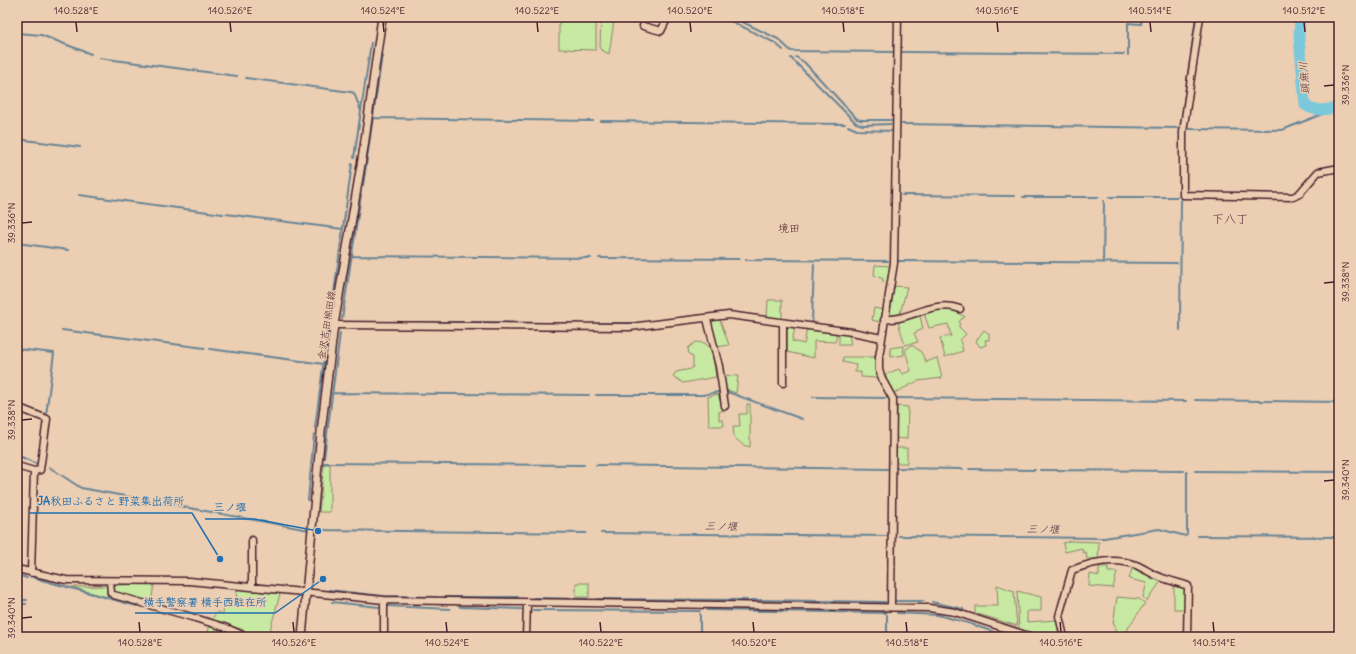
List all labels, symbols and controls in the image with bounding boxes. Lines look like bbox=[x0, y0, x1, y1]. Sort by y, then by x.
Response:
text: 140.528°E bbox=[54, 4, 98, 17]
text: 140.526°E bbox=[208, 4, 252, 17]
text: 140.524°E bbox=[361, 4, 405, 17]
text: 140.522°E bbox=[515, 4, 559, 17]
text: 140.520°E bbox=[667, 4, 713, 17]
text: 140.518°E bbox=[821, 4, 865, 17]
text: 140.516°E bbox=[975, 4, 1019, 17]
text: 140.514°E bbox=[1128, 4, 1172, 17]
text: 140.512°E bbox=[1283, 4, 1326, 17]
water label: 頭無川 bbox=[1296, 61, 1312, 95]
text: 39.336°N bbox=[1339, 65, 1352, 105]
text: 39.336°N bbox=[5, 203, 18, 243]
district label: 下八丁 bbox=[1212, 211, 1248, 226]
district label: 境田 bbox=[778, 221, 800, 235]
text: 39.338°N bbox=[1339, 262, 1352, 302]
street label: 金沢吉田柳田線 bbox=[315, 289, 338, 361]
text: 39.338°N bbox=[5, 400, 18, 440]
text: 39.340°N bbox=[1339, 459, 1352, 501]
callout: JA秋田ふるさと 野菜集出荷所 bbox=[29, 490, 192, 513]
text: JA秋田ふるさと 野菜集出荷所 bbox=[37, 494, 185, 508]
callout: 三ノ堰 bbox=[205, 496, 254, 519]
text: 三ノ堰 bbox=[214, 500, 247, 514]
water label: 三ノ堰 bbox=[704, 519, 739, 533]
water label: 三ノ堰 bbox=[1026, 522, 1061, 536]
callout: 横手警察署 横手西駐在所 bbox=[135, 590, 275, 613]
text: 横手警察署 横手西駐在所 bbox=[143, 595, 267, 609]
text: 39.340°N bbox=[5, 597, 18, 639]
text: 140.528°E bbox=[118, 636, 162, 649]
text: 140.526°E bbox=[272, 636, 316, 649]
text: 140.524°E bbox=[425, 636, 469, 649]
text: 140.522°E bbox=[579, 636, 623, 649]
text: 140.520°E bbox=[731, 636, 777, 649]
text: 140.518°E bbox=[885, 636, 929, 649]
text: 140.516°E bbox=[1039, 636, 1083, 649]
text: 140.514°E bbox=[1192, 636, 1236, 649]

